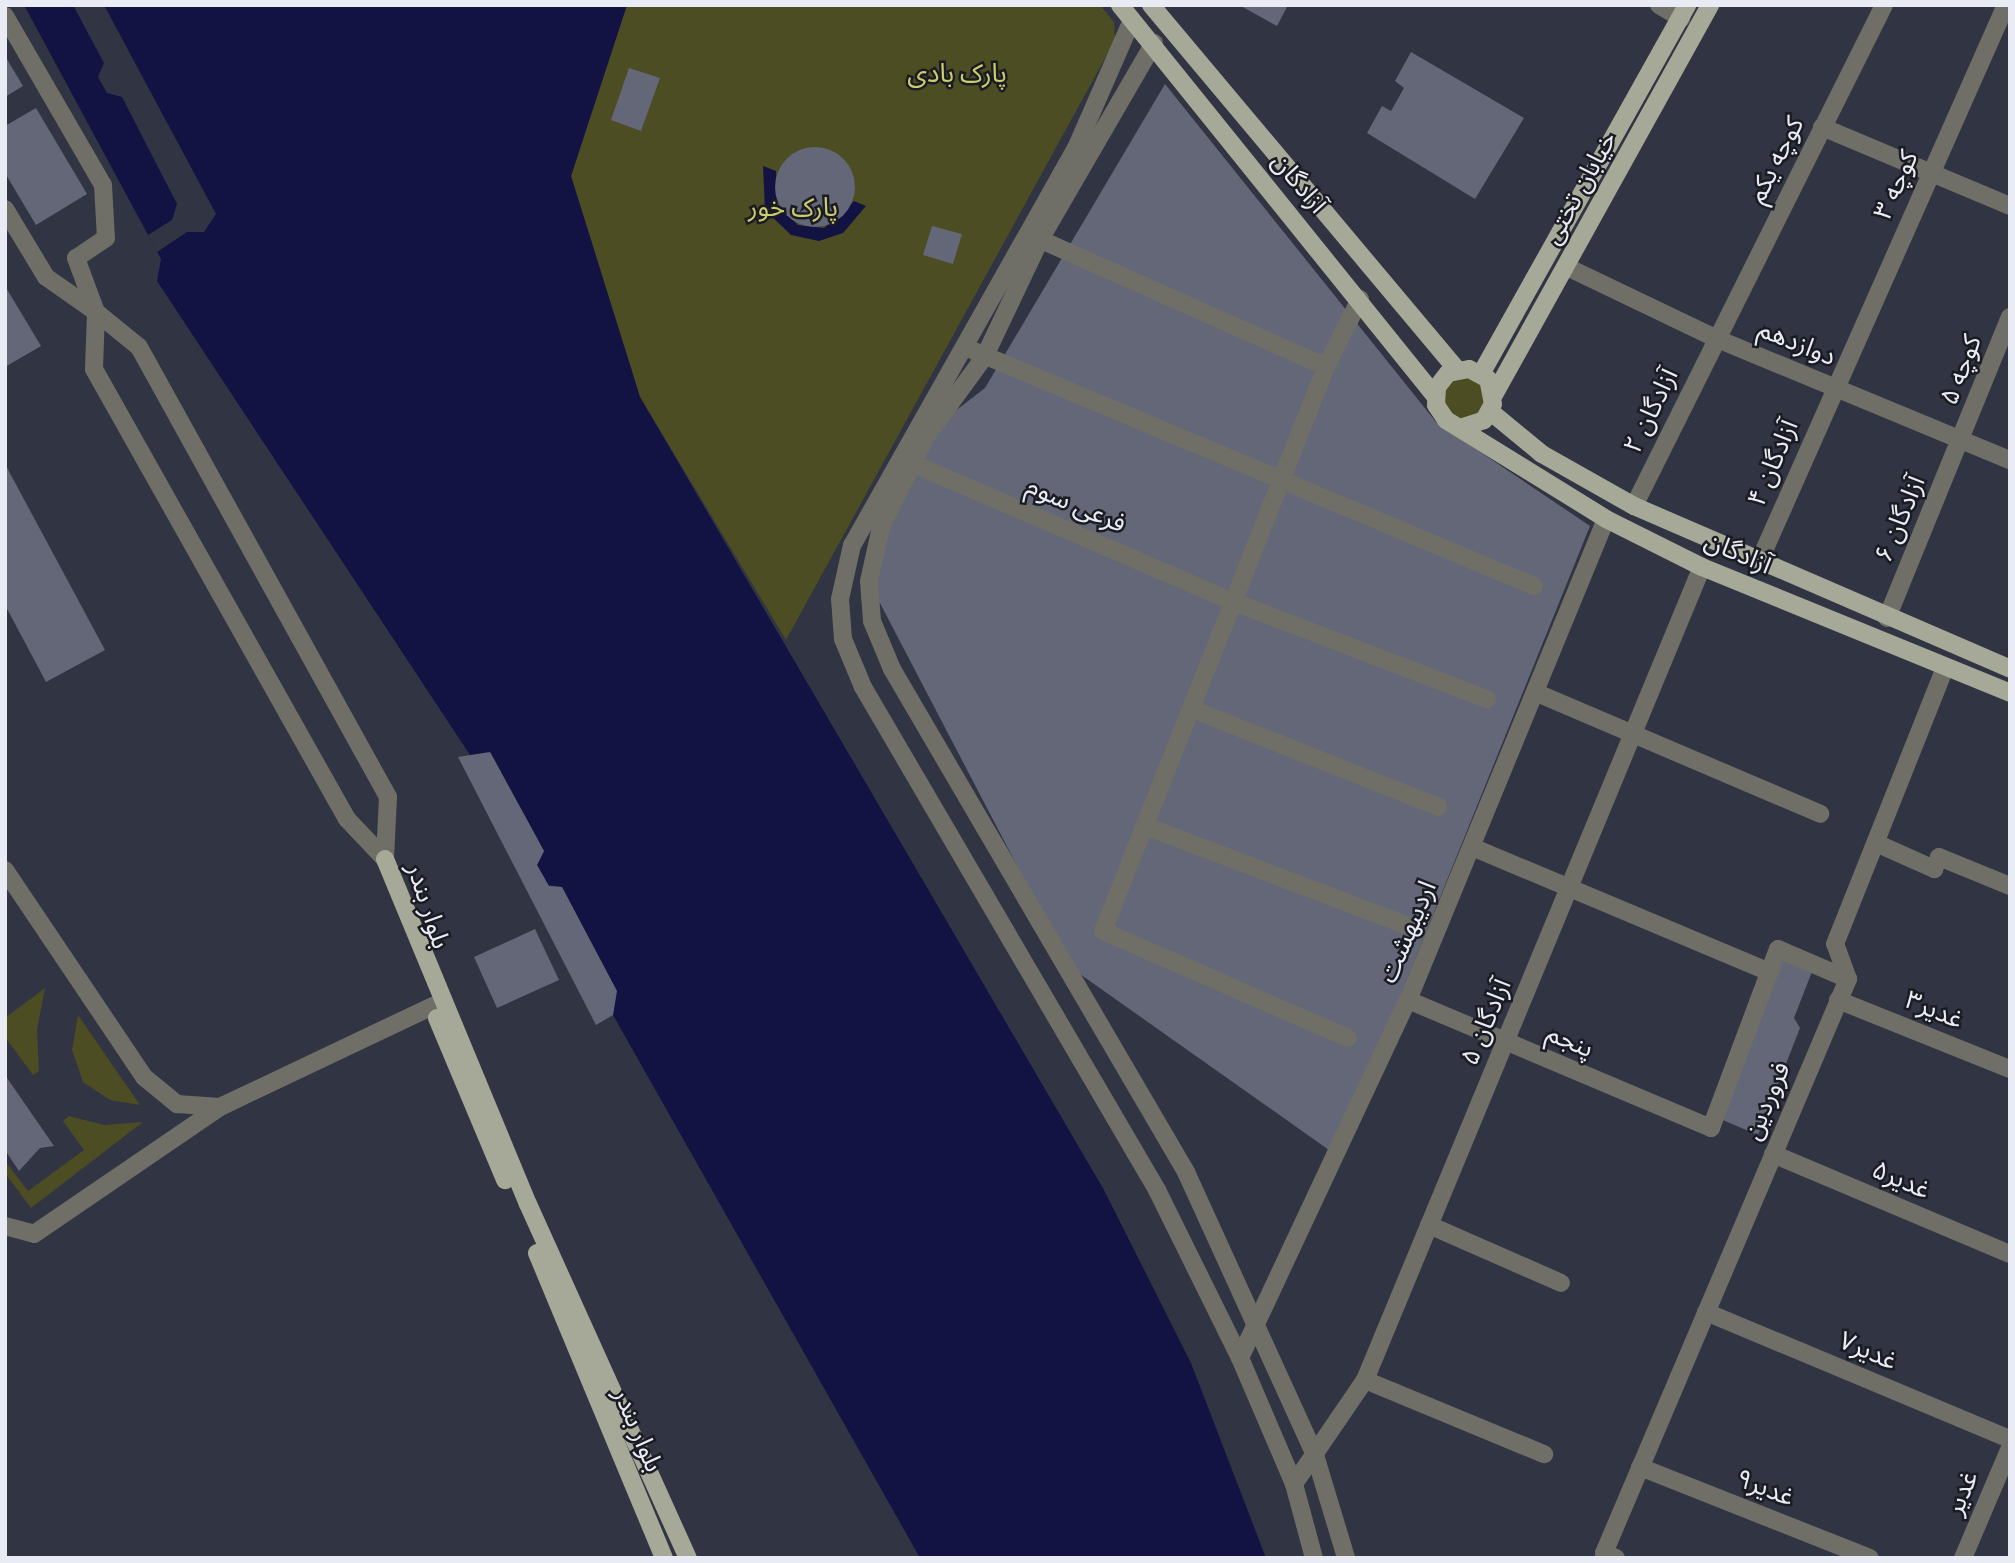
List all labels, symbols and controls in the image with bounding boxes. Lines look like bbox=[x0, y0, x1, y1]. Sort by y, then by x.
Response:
park label: پارک بادی bbox=[907, 58, 1007, 90]
street label: کوچه یکم bbox=[1741, 112, 1811, 208]
street label: خیابان تختی bbox=[1536, 126, 1624, 250]
street label: آزادگان bbox=[1265, 146, 1333, 220]
street label: کوچه ۳ bbox=[1867, 146, 1925, 224]
park label: پارک خور bbox=[748, 192, 838, 224]
street label: دوازدهم bbox=[1754, 313, 1840, 373]
street label: کوچه ۵ bbox=[1934, 331, 1988, 409]
street label: آزادگان ۲ bbox=[1617, 363, 1685, 459]
street label: آزادگان ۴ bbox=[1741, 415, 1805, 511]
street label: فرعی سوم bbox=[1022, 470, 1130, 540]
street label: آزادگان ۶ bbox=[1868, 471, 1932, 567]
street label: آزادگان bbox=[1700, 525, 1776, 581]
street label: بلوار بندر bbox=[400, 859, 456, 953]
street label: اردیبهشت bbox=[1373, 876, 1443, 988]
street label: آزادگان ۵ bbox=[1454, 974, 1518, 1070]
street label: غدیر۳ bbox=[1900, 984, 1968, 1036]
street label: پنجم bbox=[1542, 1017, 1598, 1065]
street label: فروردین bbox=[1737, 1057, 1797, 1145]
street label: غدیر۵ bbox=[1867, 1154, 1935, 1206]
street label: غدیر۷ bbox=[1834, 1325, 1902, 1377]
street label: بلوار بندر bbox=[606, 1383, 670, 1477]
street label: غدیر۹ bbox=[1731, 1463, 1799, 1513]
street label: غدیر bbox=[1939, 1466, 1985, 1520]

